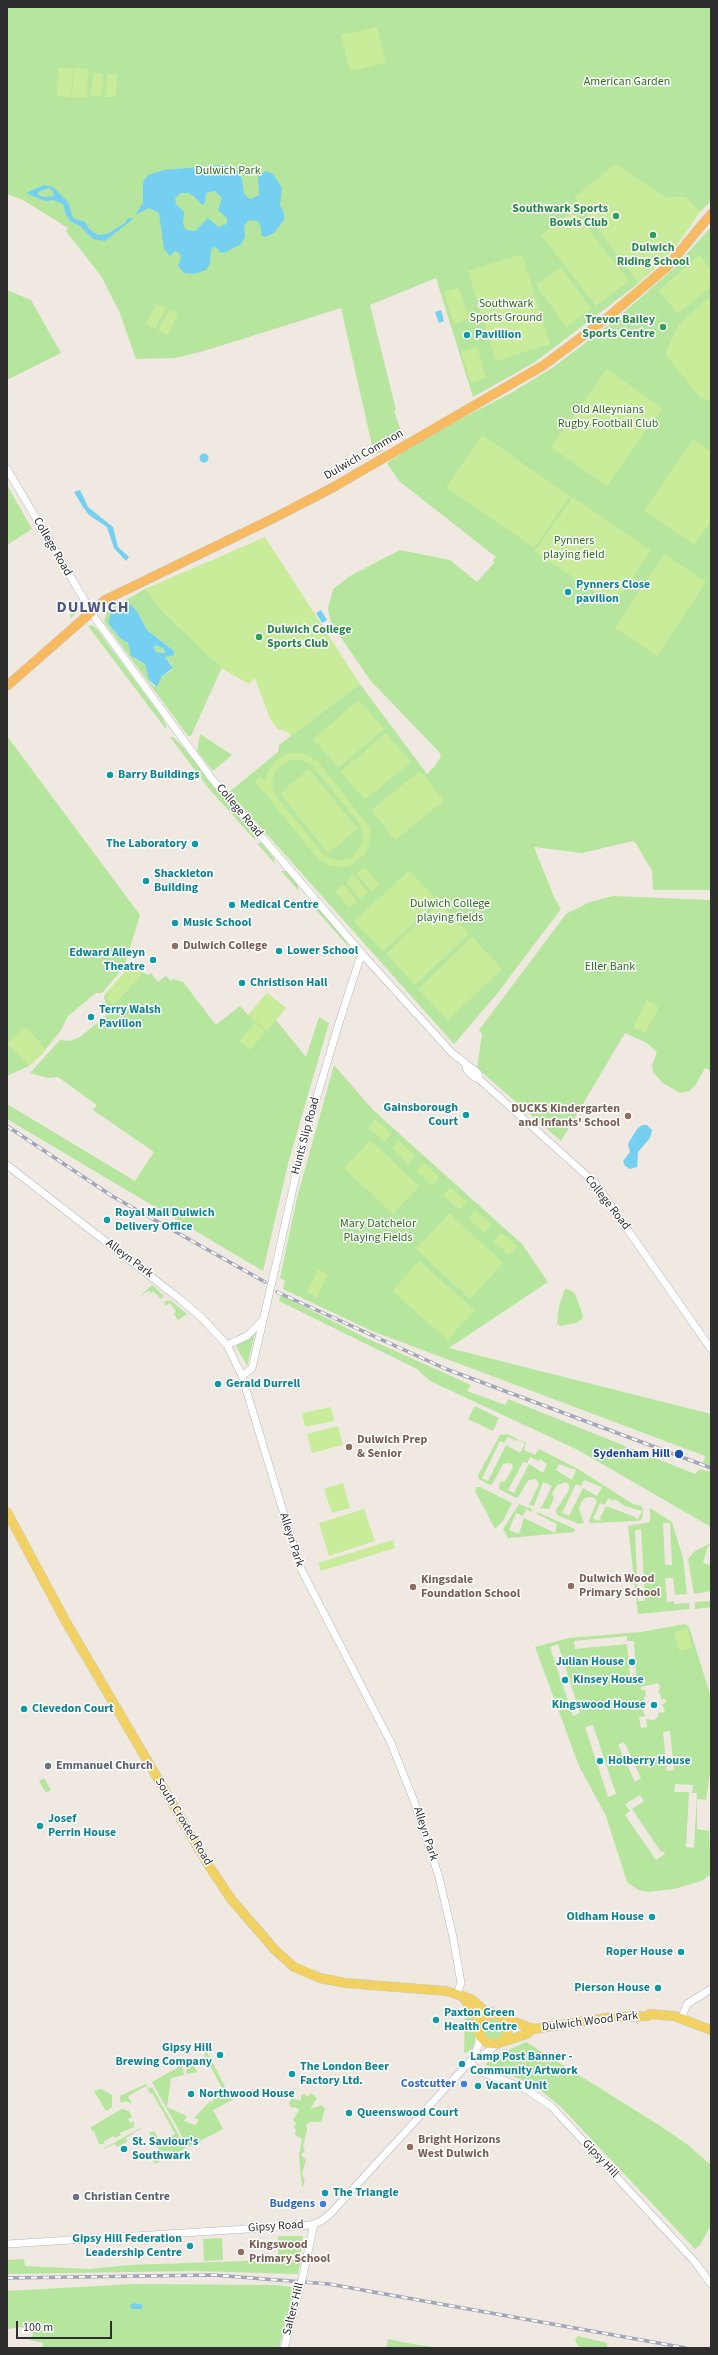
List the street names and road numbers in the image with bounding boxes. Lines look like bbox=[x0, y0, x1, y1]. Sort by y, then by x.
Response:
street label: Dulwich Common bbox=[322, 426, 406, 484]
street label: College Road bbox=[29, 515, 75, 579]
street label: College Road bbox=[212, 781, 266, 841]
street label: Hunts Slip Road bbox=[289, 1096, 323, 1176]
street label: College Road bbox=[581, 1173, 633, 1233]
street label: Alleyn Park bbox=[102, 1237, 156, 1281]
street label: Alleyn Park bbox=[276, 1511, 306, 1569]
street label: South Croxted Road bbox=[151, 1776, 215, 1868]
street label: Alleyn Park bbox=[410, 1805, 440, 1863]
street label: Dulwich Wood Park bbox=[541, 2009, 639, 2035]
street label: Gipsy Hill bbox=[579, 2137, 621, 2181]
street label: Gipsy Road bbox=[248, 2218, 304, 2236]
street label: Salters Hill bbox=[281, 2281, 307, 2337]

